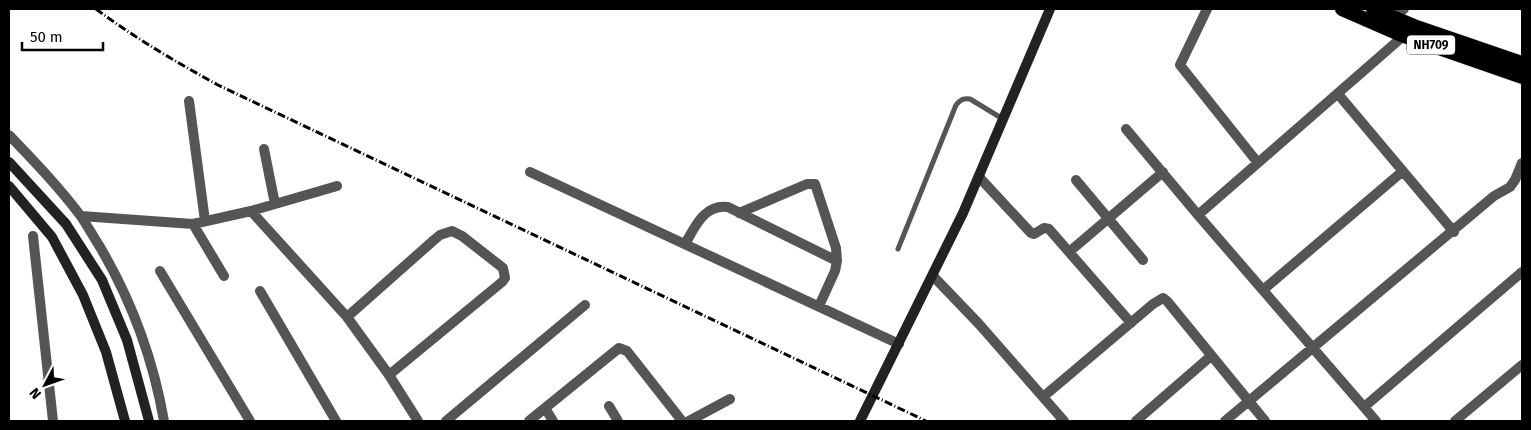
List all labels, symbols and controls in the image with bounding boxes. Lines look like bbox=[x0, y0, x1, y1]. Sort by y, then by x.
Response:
scale bar bbox=[22, 20, 104, 52]
text: 50 m bbox=[30, 28, 63, 46]
road number: NH709 bbox=[1407, 36, 1455, 54]
north arrow bbox=[20, 360, 70, 410]
text: N bbox=[26, 384, 45, 402]

